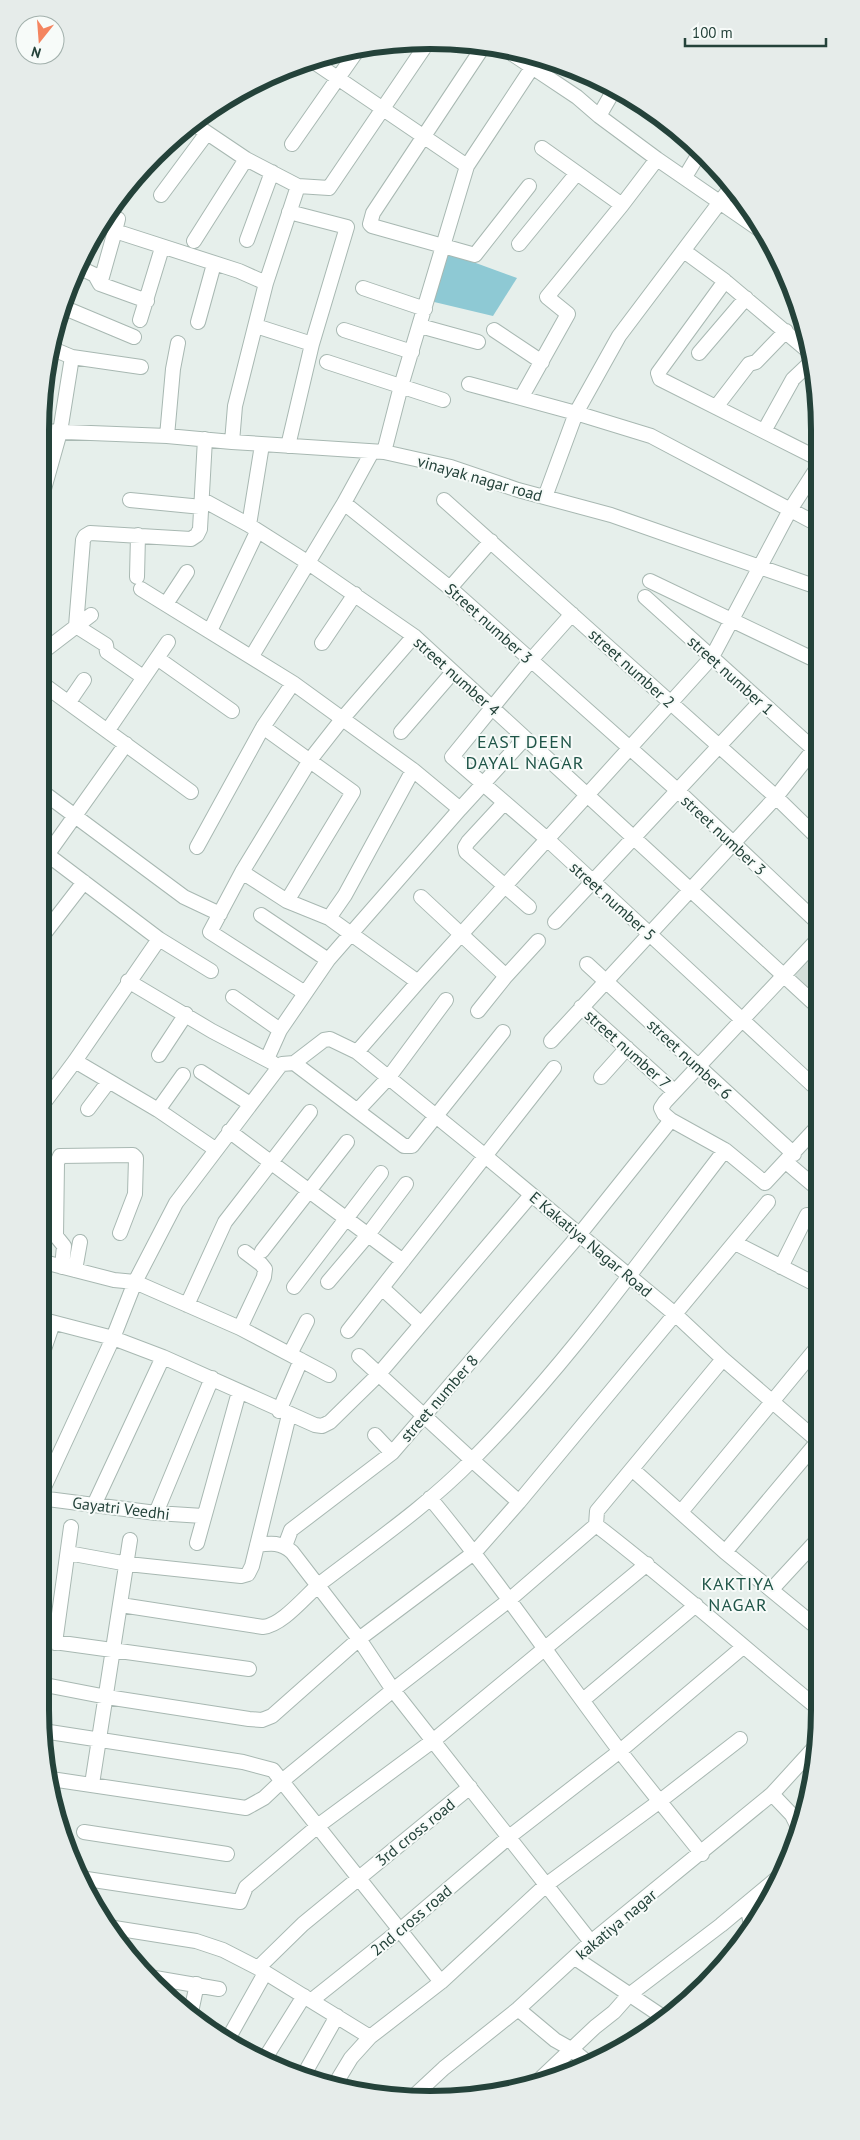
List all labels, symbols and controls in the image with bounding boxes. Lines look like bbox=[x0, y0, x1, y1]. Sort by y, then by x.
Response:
north arrow bbox=[15, 15, 65, 65]
scale bar bbox=[685, 15, 826, 47]
text: 100 m bbox=[692, 23, 733, 42]
text: N bbox=[29, 42, 43, 62]
street label: vinayak nagar road bbox=[415, 451, 545, 505]
street label: Street number 3 bbox=[441, 579, 537, 667]
street label: street number 2 bbox=[585, 624, 679, 712]
street label: street number 1 bbox=[684, 631, 778, 719]
street label: street number 4 bbox=[410, 632, 504, 720]
district label: EAST DEEN DAYAL NAGAR bbox=[466, 730, 584, 774]
street label: street number 3 bbox=[677, 791, 771, 879]
street label: street number 5 bbox=[566, 857, 660, 945]
street label: street number 7 bbox=[581, 1005, 675, 1093]
street label: street number 6 bbox=[643, 1015, 737, 1103]
street label: E Kakatiya Nagar Road bbox=[526, 1187, 656, 1301]
street label: street number 8 bbox=[396, 1350, 482, 1446]
street label: Gayatri Veedhi bbox=[71, 1492, 171, 1524]
district label: KAKTIYA NAGAR bbox=[702, 1572, 774, 1616]
street label: 3rd cross road bbox=[371, 1794, 459, 1870]
street label: 2nd cross road bbox=[366, 1880, 456, 1960]
street label: kakatiya nagar bbox=[572, 1884, 661, 1964]

